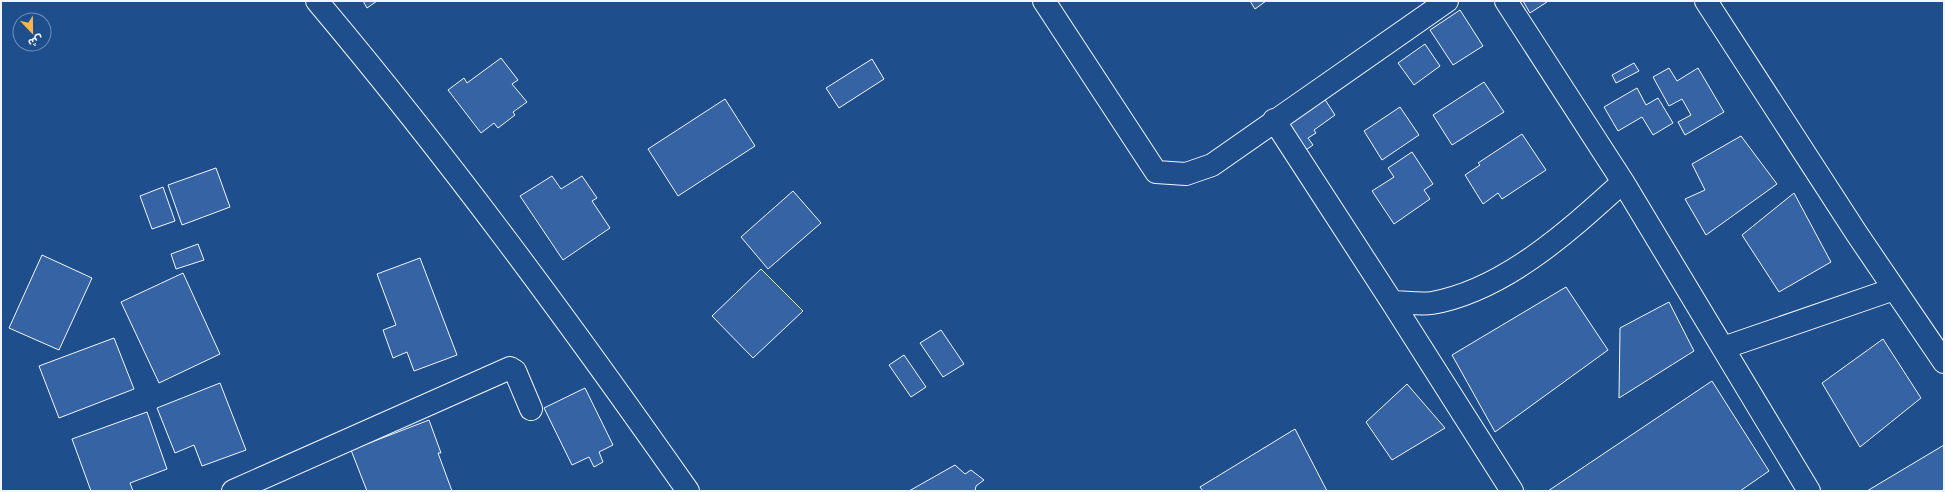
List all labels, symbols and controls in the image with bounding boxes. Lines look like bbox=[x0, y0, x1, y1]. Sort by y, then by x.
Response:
north arrow bbox=[12, 12, 52, 52]
text: ش bbox=[26, 32, 45, 51]

